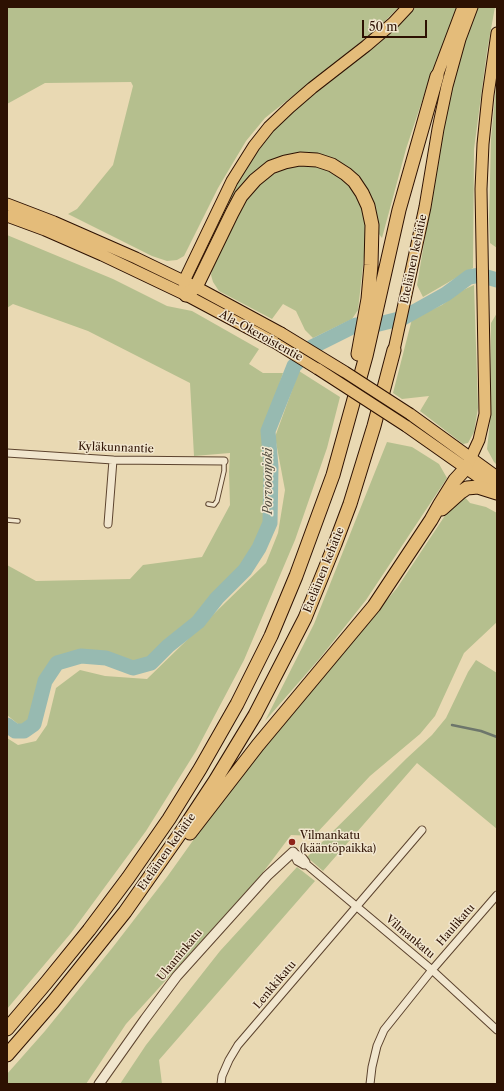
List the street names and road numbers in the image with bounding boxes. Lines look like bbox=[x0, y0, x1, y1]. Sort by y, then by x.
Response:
street label: Eteläinen kehätie bbox=[398, 213, 430, 305]
street label: Ala-Okeroistentie bbox=[217, 308, 305, 364]
street label: Kyläkunnantie bbox=[78, 440, 154, 456]
street label: Eteläinen kehätie bbox=[301, 525, 347, 615]
street label: Eteläinen kehätie bbox=[135, 811, 199, 893]
street label: Haulikatu bbox=[434, 901, 478, 949]
street label: Vilmankatu bbox=[383, 913, 437, 961]
street label: Ulaaninkatu bbox=[155, 927, 205, 983]
street label: Lenkkikatu bbox=[251, 958, 299, 1012]

